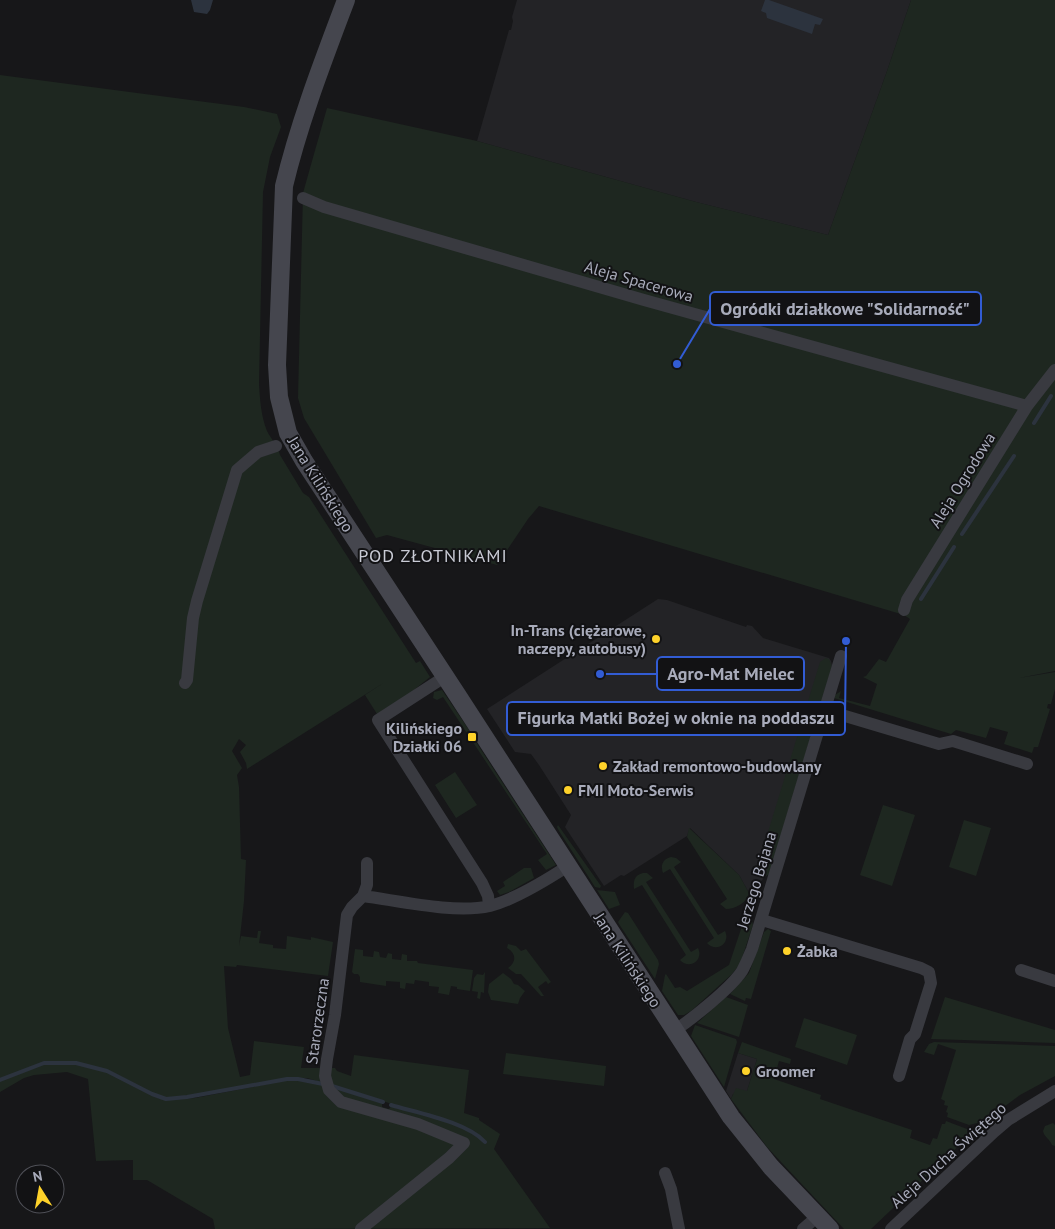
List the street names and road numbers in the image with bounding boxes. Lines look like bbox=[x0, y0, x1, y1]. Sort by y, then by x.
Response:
street label: Aleja Spacerowa bbox=[582, 256, 696, 306]
street label: Aleja Ogrodowa bbox=[925, 429, 999, 531]
street label: Jana Kilińskiego bbox=[283, 432, 358, 536]
street label: Jerzego Bajana bbox=[731, 829, 780, 932]
street label: Jana Kilińskiego bbox=[589, 908, 666, 1011]
street label: Starorzeczna bbox=[301, 977, 333, 1065]
street label: Aleja Ducha Świętego bbox=[886, 1098, 1010, 1212]

